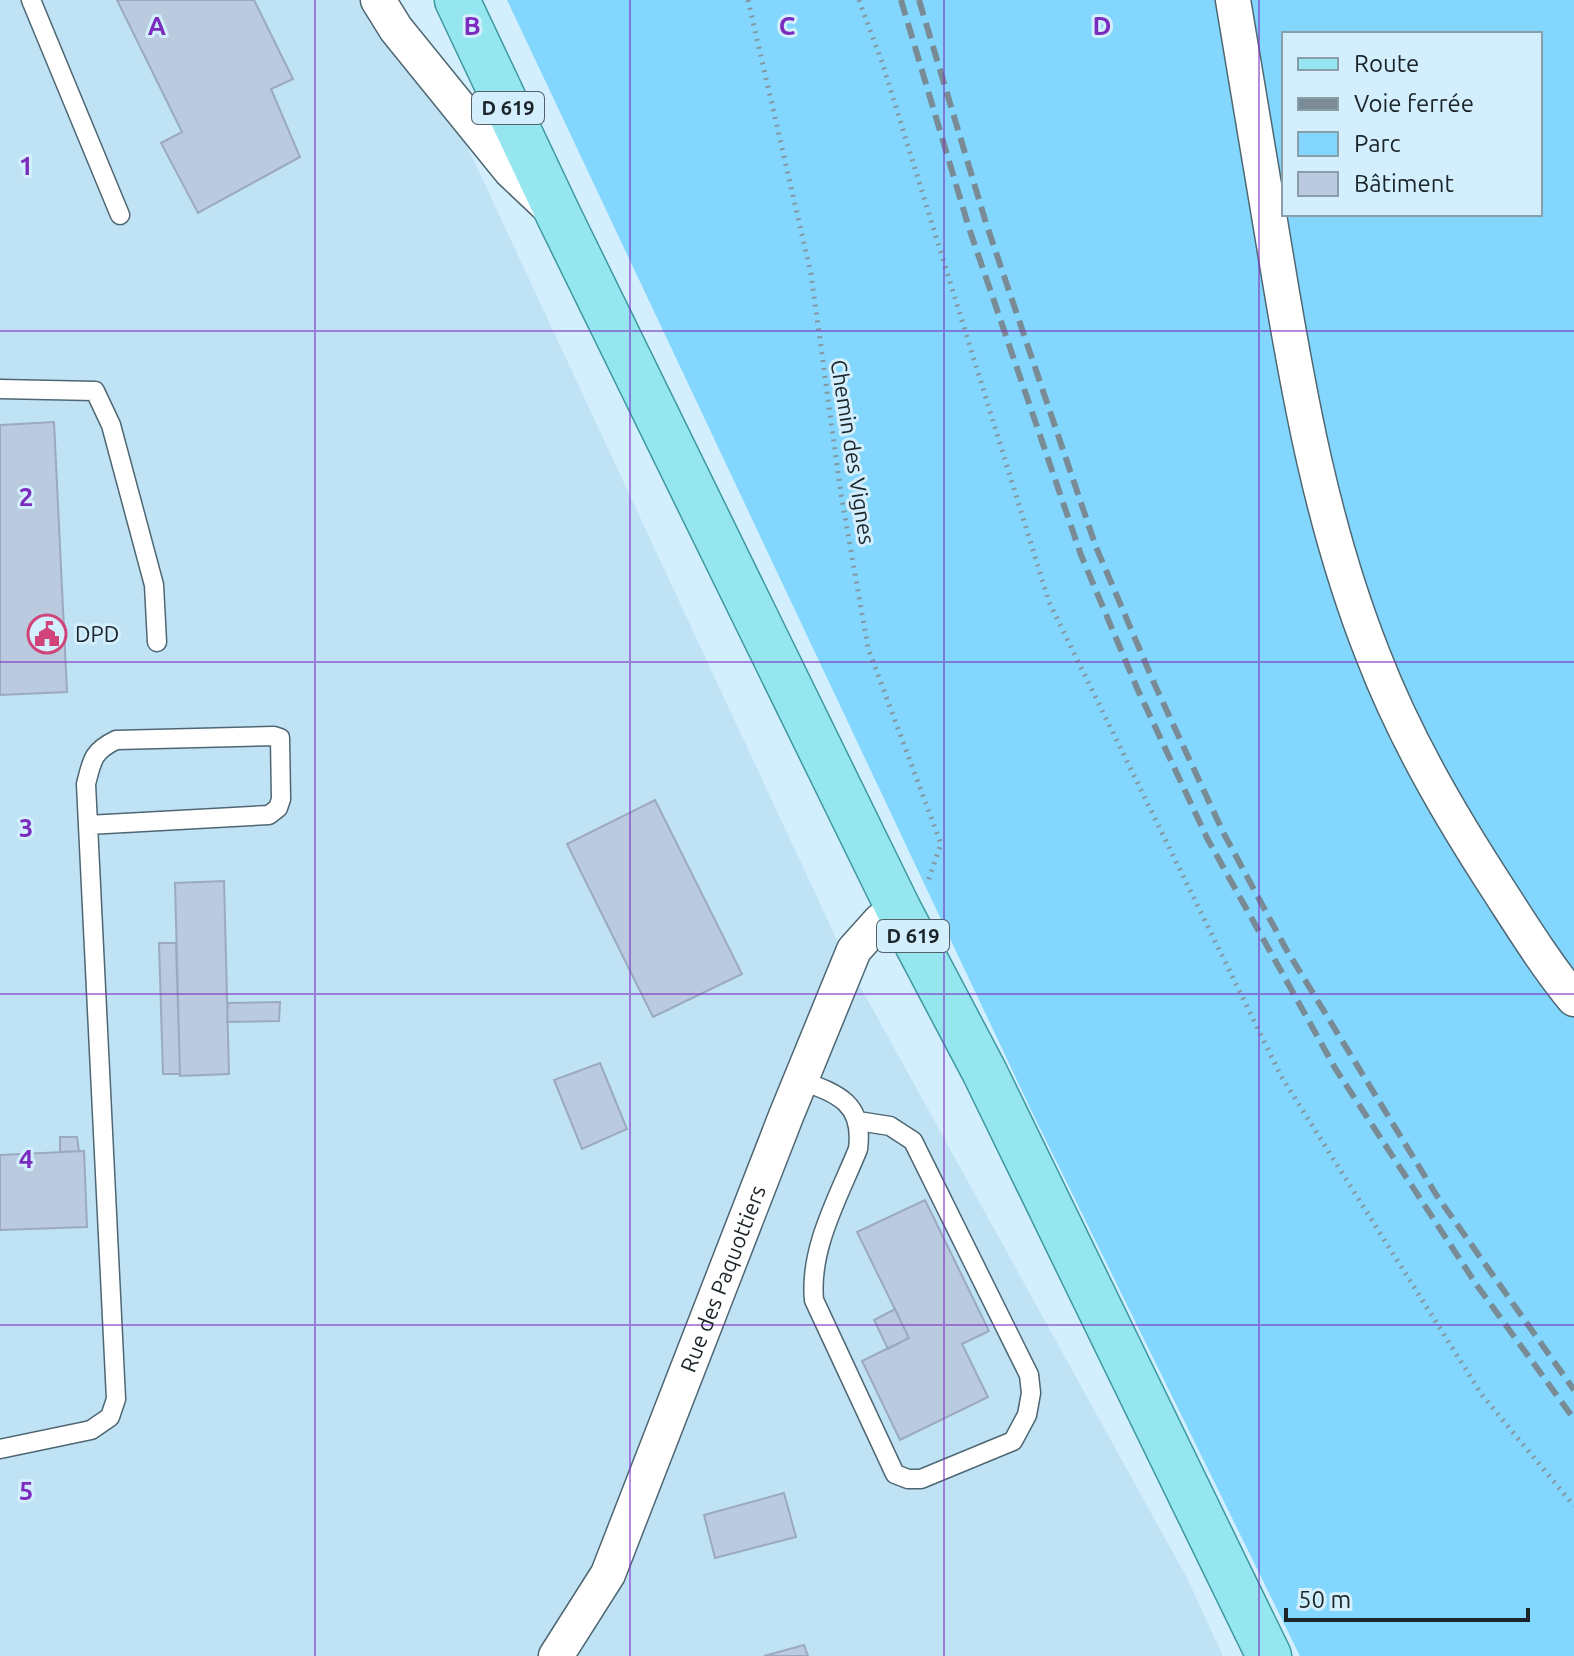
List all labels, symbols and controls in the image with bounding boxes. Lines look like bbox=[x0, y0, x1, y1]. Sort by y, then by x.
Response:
text: A bbox=[148, 11, 167, 40]
text: B bbox=[463, 11, 481, 40]
text: C bbox=[779, 11, 796, 40]
text: D bbox=[1093, 11, 1111, 40]
legend bbox=[1282, 32, 1542, 216]
text: Route bbox=[1354, 50, 1419, 77]
text: Voie ferrée bbox=[1354, 90, 1474, 117]
road number: D 619 bbox=[472, 92, 544, 124]
text: Parc bbox=[1354, 130, 1401, 157]
text: 1 bbox=[19, 151, 33, 180]
text: Bâtiment bbox=[1354, 170, 1455, 197]
street label: Chemin des Vignes bbox=[827, 358, 880, 546]
text: 2 bbox=[19, 482, 33, 511]
public building icon: DPD bbox=[26, 613, 68, 655]
place label: DPD bbox=[75, 621, 119, 646]
text: 3 bbox=[19, 813, 33, 842]
road number: D 619 bbox=[877, 920, 949, 952]
text: 4 bbox=[19, 1144, 33, 1173]
street label: Rue des Paquottiers bbox=[675, 1181, 770, 1375]
text: 5 bbox=[19, 1476, 33, 1505]
scale bar bbox=[1286, 1572, 1528, 1622]
text: 50 m bbox=[1298, 1586, 1351, 1613]

